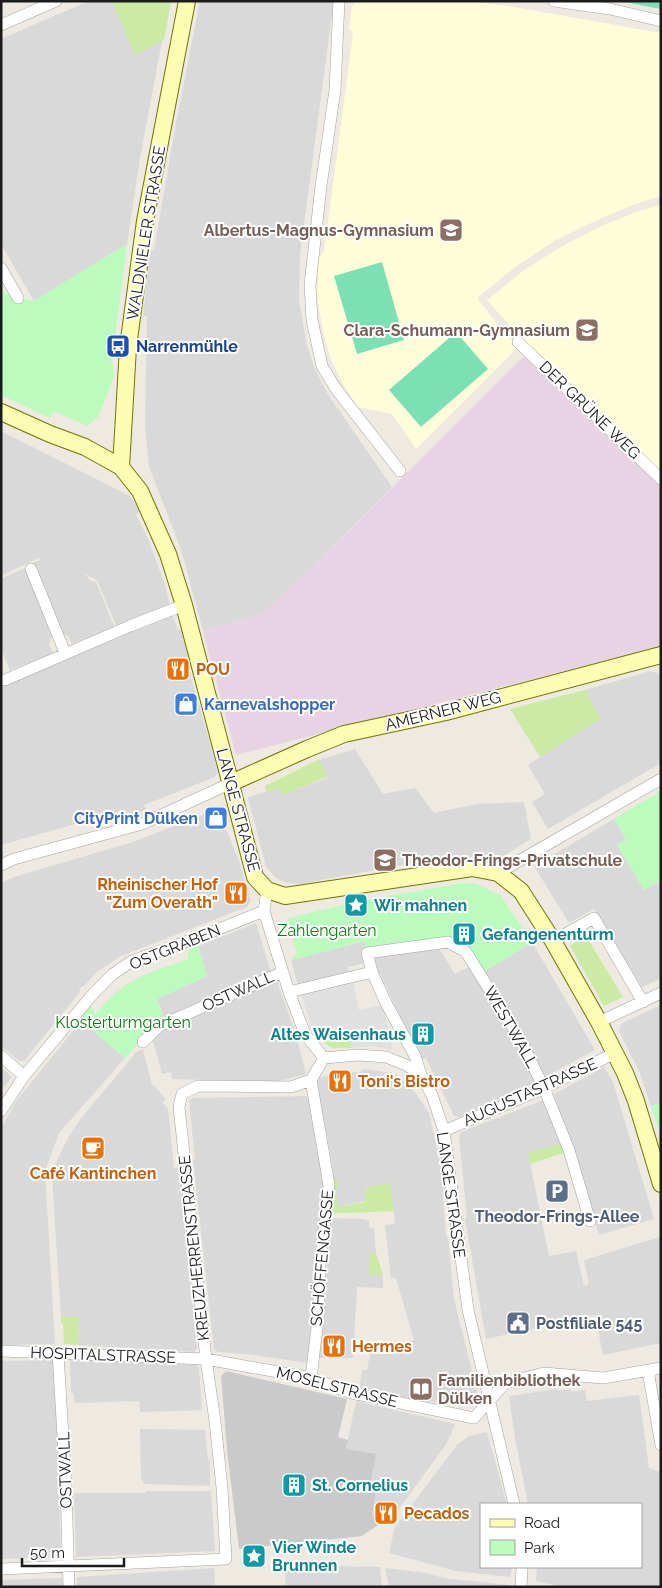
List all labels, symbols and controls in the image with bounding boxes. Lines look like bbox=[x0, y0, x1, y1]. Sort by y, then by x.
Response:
street label: WALDNIELER STRASSE bbox=[123, 144, 169, 322]
school or university icon: Albertus-Magnus-Gymnasium bbox=[438, 217, 464, 243]
place label: Albertus-Magnus-Gymnasium bbox=[204, 221, 434, 240]
school or university icon: Clara-Schumann-Gymnasium bbox=[574, 317, 600, 343]
place label: Clara-Schumann-Gymnasium bbox=[344, 321, 570, 340]
bus stop icon: Narrenmühle bbox=[105, 333, 131, 359]
place label: Narrenmühle bbox=[136, 337, 238, 356]
street label: DER GRÜNE WEG bbox=[536, 356, 645, 463]
restaurant icon: POU bbox=[165, 656, 191, 682]
place label: POU bbox=[196, 660, 230, 679]
street label: AMERNER WEG bbox=[383, 687, 503, 735]
shop icon: Karnevalshopper bbox=[173, 691, 199, 717]
place label: Karnevalshopper bbox=[204, 695, 335, 714]
street label: LANGE STRASSE bbox=[212, 746, 264, 874]
shop icon: CityPrint Dülken bbox=[203, 805, 229, 831]
place label: CityPrint Dülken bbox=[74, 809, 198, 828]
school or university icon: Theodor-Frings-Privatschule bbox=[372, 847, 398, 873]
place label: Theodor-Frings-Privatschule bbox=[402, 851, 623, 870]
place label: Rheinischer Hof "Zum Overath" bbox=[97, 875, 219, 912]
restaurant icon: Rheinischer Hof "Zum Overath" bbox=[223, 880, 249, 906]
place icon: Wir mahnen bbox=[343, 892, 369, 918]
place label: Wir mahnen bbox=[374, 896, 467, 915]
street label: OSTGRABEN bbox=[127, 920, 223, 974]
park label: Zahlengarten bbox=[277, 921, 377, 940]
building icon: Gefangenenturm bbox=[451, 921, 477, 947]
place label: Gefangenenturm bbox=[482, 925, 614, 944]
street label: OSTWALL bbox=[199, 966, 278, 1015]
street label: WESTWALL bbox=[480, 983, 542, 1072]
park label: Klosterturmgarten bbox=[55, 1013, 191, 1032]
building icon: Altes Waisenhaus bbox=[410, 1021, 436, 1047]
place label: Altes Waisenhaus bbox=[271, 1025, 406, 1044]
street label: AUGUSTASTRASSE bbox=[460, 1054, 600, 1130]
restaurant icon: Toni's Bistro bbox=[327, 1068, 353, 1094]
place label: Toni's Bistro bbox=[358, 1072, 450, 1091]
street label: LANGE STRASSE bbox=[433, 1131, 469, 1260]
cafe icon: Café Kantinchen bbox=[80, 1135, 106, 1161]
street label: KREUZHERRENSTRASSE bbox=[175, 1154, 213, 1342]
place label: Café Kantinchen bbox=[30, 1164, 156, 1183]
parking icon: Theodor-Frings-Allee bbox=[544, 1178, 570, 1204]
street label: SCHÖFFENGASSE bbox=[306, 1189, 337, 1327]
place label: Theodor-Frings-Allee bbox=[475, 1207, 640, 1226]
public building icon: Postfiliale 545 bbox=[505, 1310, 531, 1336]
place label: Postfiliale 545 bbox=[536, 1314, 642, 1333]
restaurant icon: Hermes bbox=[321, 1333, 347, 1359]
place label: Hermes bbox=[352, 1337, 412, 1356]
street label: HOSPITALSTRASSE bbox=[30, 1343, 177, 1367]
street label: MOSELSTRASSE bbox=[274, 1363, 400, 1411]
place label: Familienbibliothek Dülken bbox=[438, 1371, 581, 1408]
library icon: Familienbibliothek Dülken bbox=[408, 1376, 434, 1402]
street label: OSTWALL bbox=[54, 1431, 76, 1509]
building icon: St. Cornelius bbox=[281, 1472, 307, 1498]
place label: St. Cornelius bbox=[312, 1476, 408, 1495]
restaurant icon: Pecados bbox=[373, 1500, 399, 1526]
legend bbox=[480, 1503, 642, 1568]
place label: Pecados bbox=[404, 1504, 470, 1523]
text: Road bbox=[524, 1514, 560, 1532]
scale bar bbox=[22, 1536, 125, 1568]
place label: Vier Winde Brunnen bbox=[272, 1538, 357, 1575]
text: Park bbox=[524, 1539, 555, 1557]
place icon: Vier Winde Brunnen bbox=[241, 1543, 267, 1569]
text: 50 m bbox=[30, 1544, 65, 1562]

